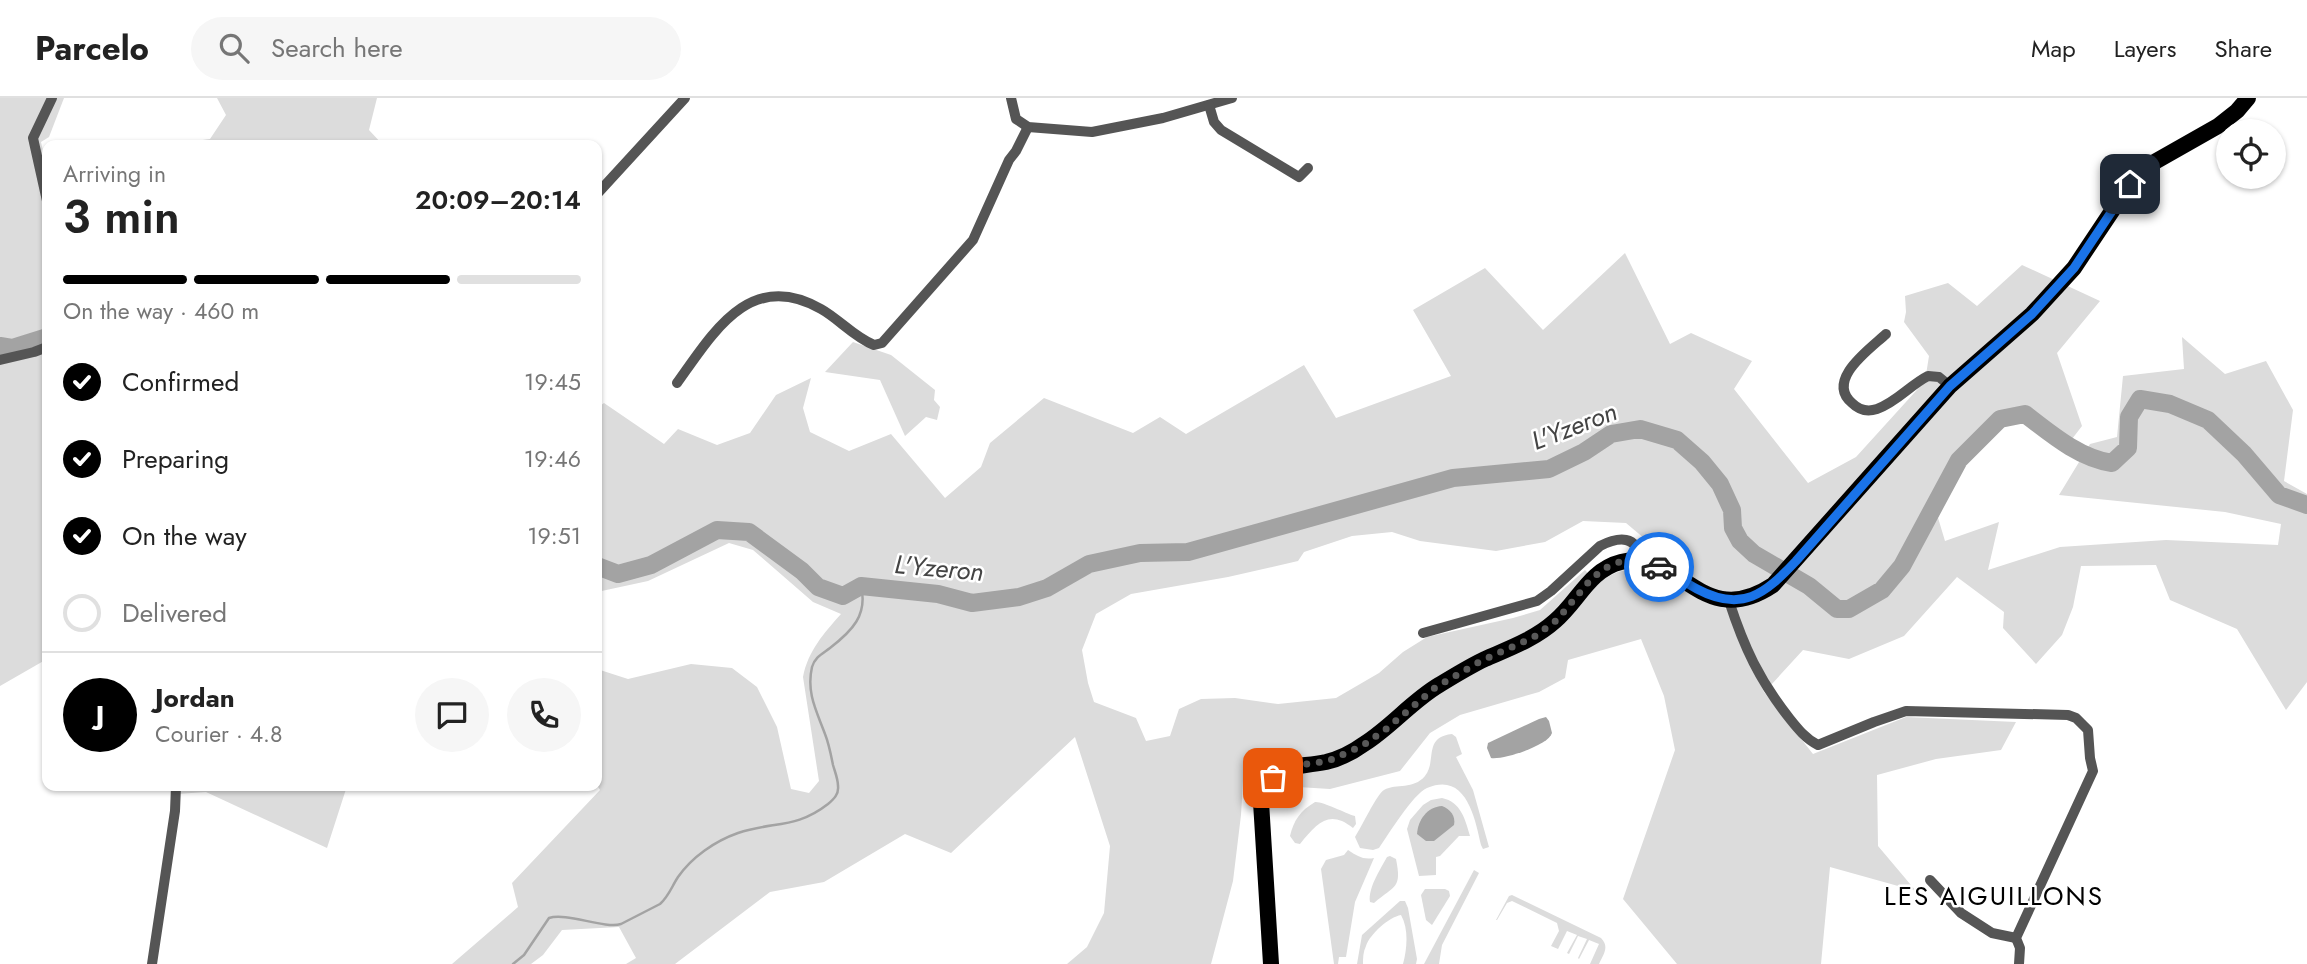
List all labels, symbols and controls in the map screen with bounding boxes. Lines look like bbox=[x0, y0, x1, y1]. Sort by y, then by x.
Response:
search box bbox=[191, 17, 681, 80]
text: Parcelo bbox=[35, 25, 149, 72]
icon: search bbox=[215, 29, 253, 67]
text: Search here bbox=[271, 29, 403, 67]
text: Map bbox=[2031, 31, 2076, 66]
text: Layers bbox=[2114, 31, 2176, 66]
text: Share bbox=[2214, 31, 2272, 66]
map controls bbox=[2216, 119, 2286, 189]
button: locate bbox=[2216, 119, 2286, 189]
pin bbox=[2100, 154, 2160, 214]
text: Arriving in bbox=[63, 157, 166, 191]
icon: home bbox=[2111, 165, 2149, 203]
text: 20:09–20:14 bbox=[415, 181, 581, 219]
text: 3 min bbox=[63, 184, 180, 250]
text: On the way · 460 m bbox=[63, 294, 259, 328]
icon: check bbox=[63, 363, 101, 401]
text: Confirmed bbox=[122, 363, 239, 401]
text: 19:45 bbox=[524, 365, 581, 399]
water label: L'Yzeron bbox=[1526, 392, 1622, 460]
icon: check bbox=[63, 440, 101, 478]
text: Preparing bbox=[122, 440, 229, 478]
text: 19:46 bbox=[524, 442, 581, 476]
icon: check bbox=[63, 517, 101, 555]
text: On the way bbox=[122, 517, 247, 555]
text: 19:51 bbox=[527, 519, 581, 553]
courier bbox=[1624, 532, 1694, 602]
water label: L'Yzeron bbox=[893, 545, 985, 591]
icon: car bbox=[1640, 548, 1678, 586]
text: Delivered bbox=[122, 594, 227, 632]
button: chat bbox=[415, 678, 489, 752]
button: phone bbox=[507, 678, 581, 752]
text: Jordan bbox=[155, 679, 235, 717]
text: J bbox=[96, 696, 104, 734]
text: Courier · 4.8 bbox=[155, 717, 283, 751]
pin bbox=[1243, 748, 1303, 808]
icon: bag bbox=[1254, 759, 1292, 797]
district label: LES AIGUILLONS bbox=[1884, 877, 2104, 915]

